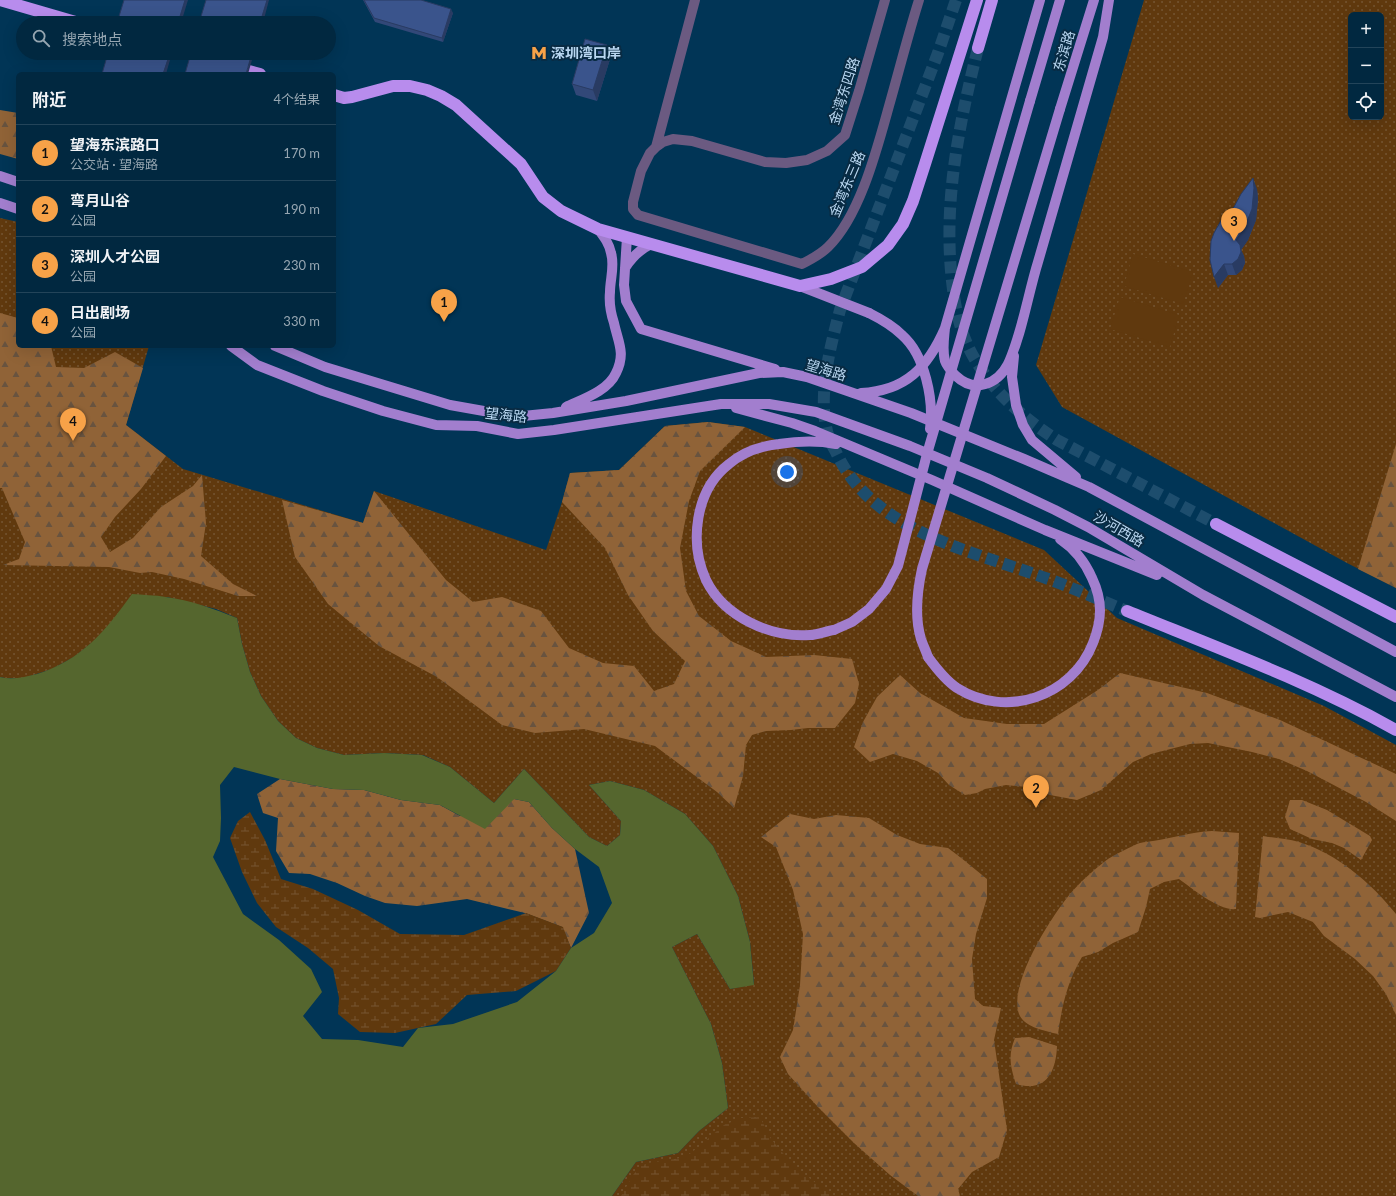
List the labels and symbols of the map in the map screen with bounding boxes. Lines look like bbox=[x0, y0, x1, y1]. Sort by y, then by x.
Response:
street label: 东滨路 bbox=[1049, 28, 1078, 73]
metro station icon: 深圳湾口岸 bbox=[530, 44, 548, 62]
place label: 深圳湾口岸 bbox=[551, 44, 621, 61]
street label: 金湾东四路 bbox=[825, 55, 862, 127]
street label: 金湾东三路 bbox=[825, 148, 868, 219]
pin: 3 bbox=[1221, 208, 1247, 241]
pin: 1 bbox=[431, 289, 457, 322]
street label: 望海路 bbox=[804, 355, 849, 384]
street label: 望海路 bbox=[484, 404, 528, 425]
pin: 4 bbox=[60, 408, 86, 441]
your location bbox=[777, 462, 797, 482]
street label: 沙河西路 bbox=[1091, 507, 1148, 550]
pin: 2 bbox=[1023, 775, 1049, 808]

